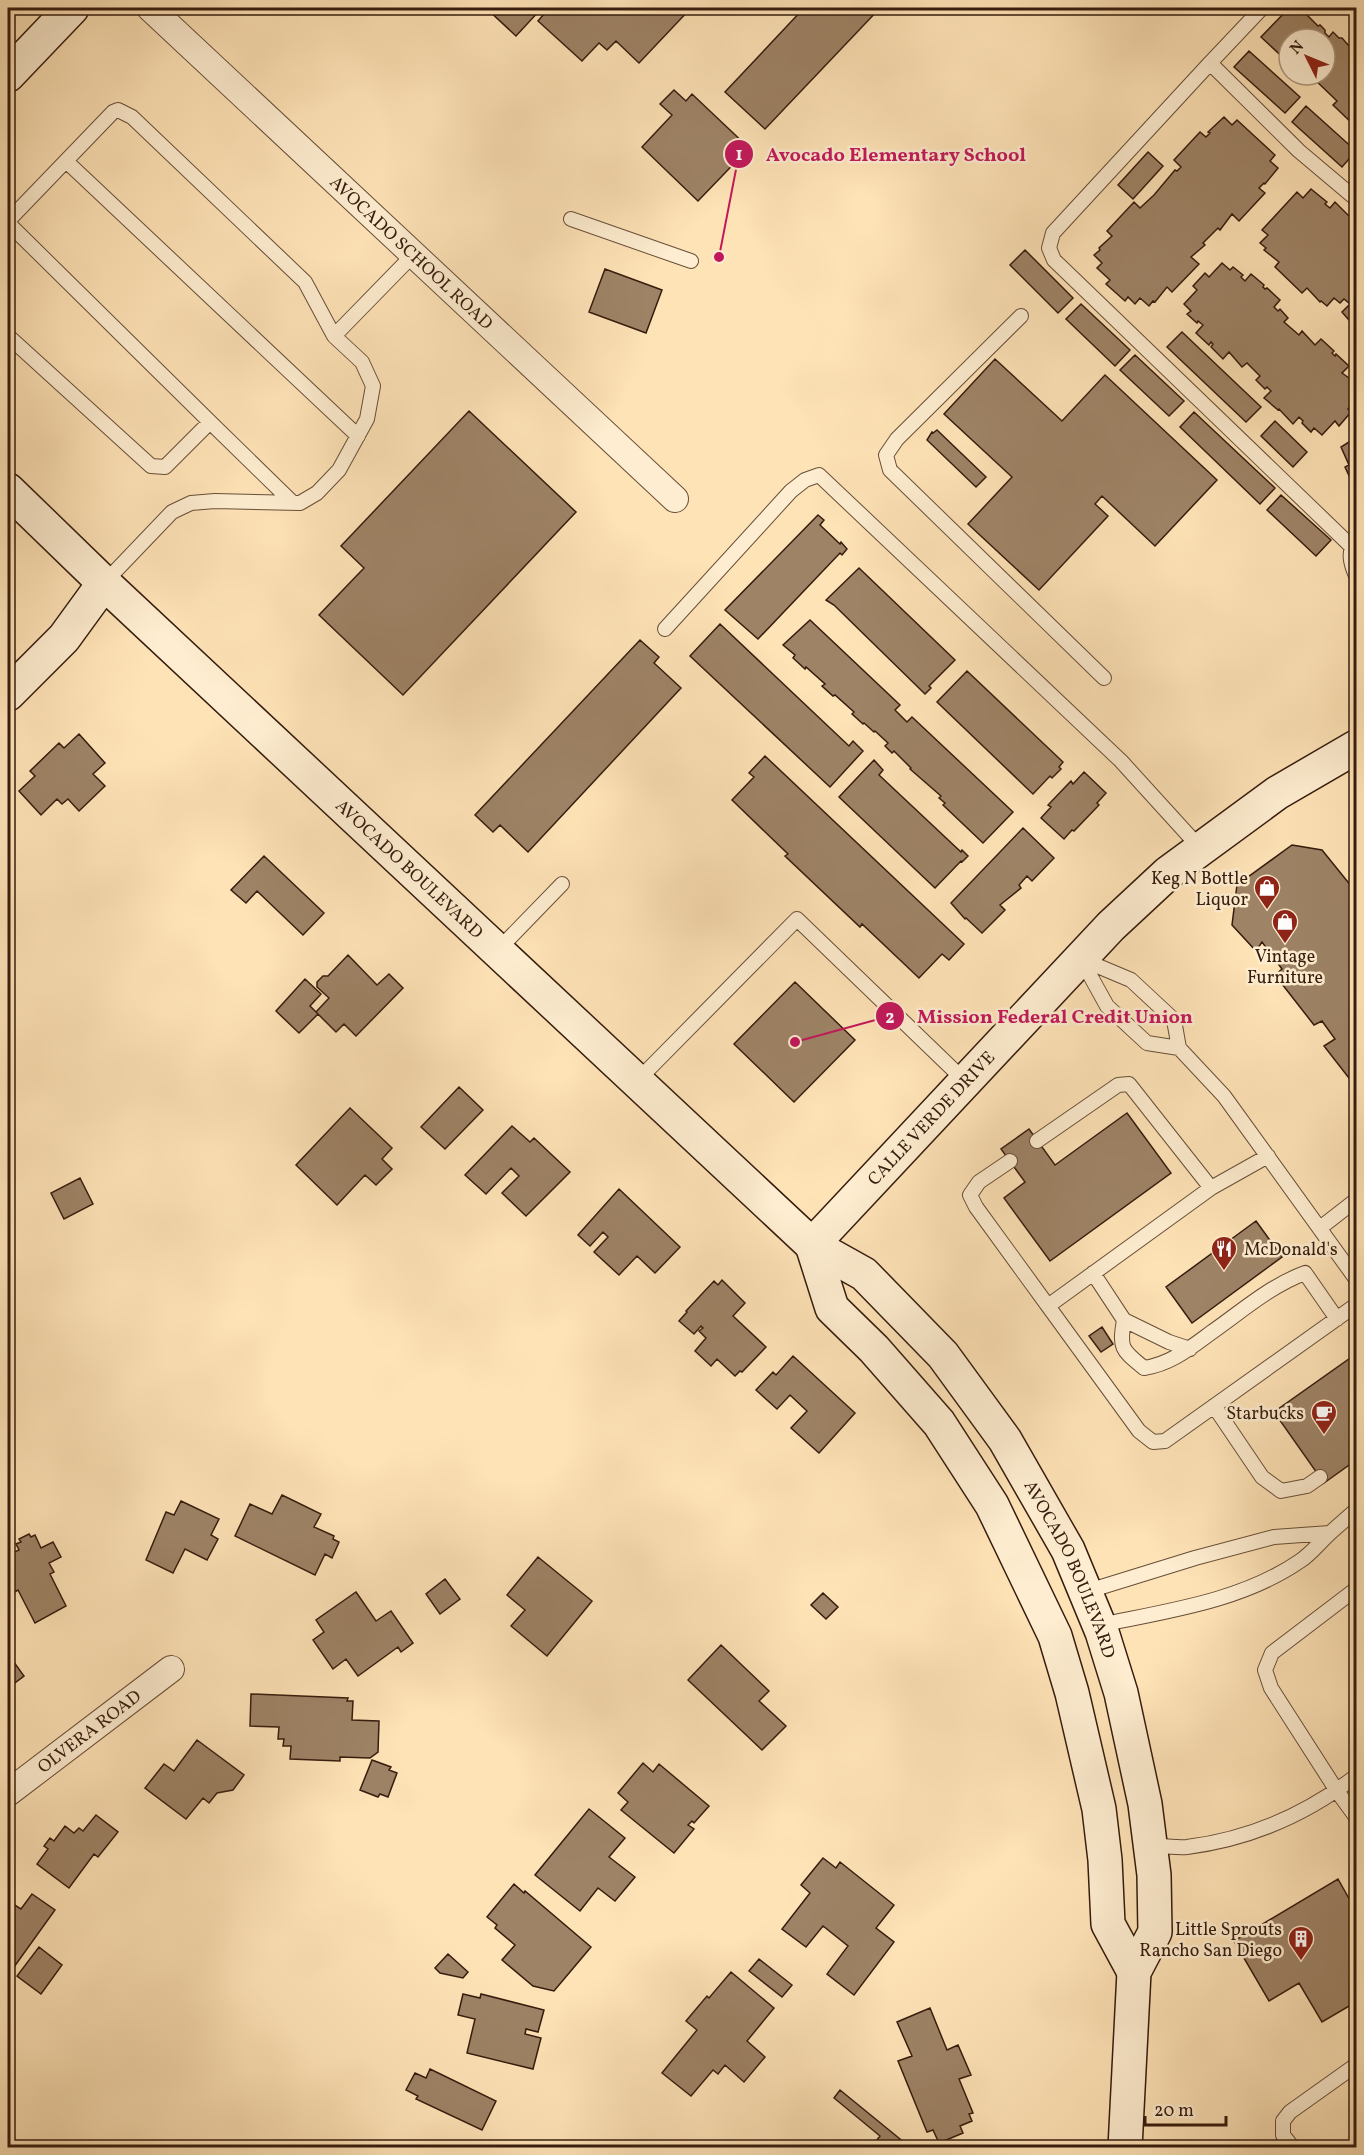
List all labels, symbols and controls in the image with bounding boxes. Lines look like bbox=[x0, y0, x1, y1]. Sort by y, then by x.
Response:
north arrow bbox=[1277, 27, 1337, 87]
text: N bbox=[1285, 36, 1310, 60]
callout: Avocado Elementary School bbox=[724, 135, 1038, 173]
text: Avocado Elementary School bbox=[766, 142, 1026, 170]
text: 1 bbox=[735, 143, 743, 168]
street label: AVOCADO SCHOOL ROAD bbox=[323, 171, 498, 336]
street label: AVOCADO BOULEVARD bbox=[329, 794, 488, 945]
place label: Keg N Bottle Liquor bbox=[1151, 867, 1248, 913]
shop icon: Keg N Bottle Liquor bbox=[1252, 873, 1282, 911]
shop icon: Vintage Furniture bbox=[1270, 907, 1300, 945]
place label: Vintage Furniture bbox=[1247, 945, 1323, 991]
callout: Mission Federal Credit Union bbox=[875, 997, 1205, 1035]
text: Mission Federal Credit Union bbox=[917, 1004, 1193, 1032]
text: 2 bbox=[885, 1006, 895, 1031]
street label: CALLE VERDE DRIVE bbox=[863, 1046, 1002, 1192]
restaurant icon: McDonald's bbox=[1209, 1234, 1239, 1272]
place label: McDonald's bbox=[1244, 1238, 1338, 1263]
cafe icon: Starbucks bbox=[1309, 1398, 1339, 1436]
place label: Starbucks bbox=[1226, 1402, 1304, 1427]
street label: AVOCADO BOULEVARD bbox=[1017, 1476, 1120, 1662]
street label: OLVERA ROAD bbox=[33, 1685, 147, 1780]
place label: Little Sprouts Rancho San Diego bbox=[1139, 1918, 1282, 1964]
building icon: Little Sprouts Rancho San Diego bbox=[1286, 1924, 1316, 1962]
scale bar bbox=[1145, 2089, 1226, 2127]
text: 20 m bbox=[1154, 2099, 1194, 2124]

